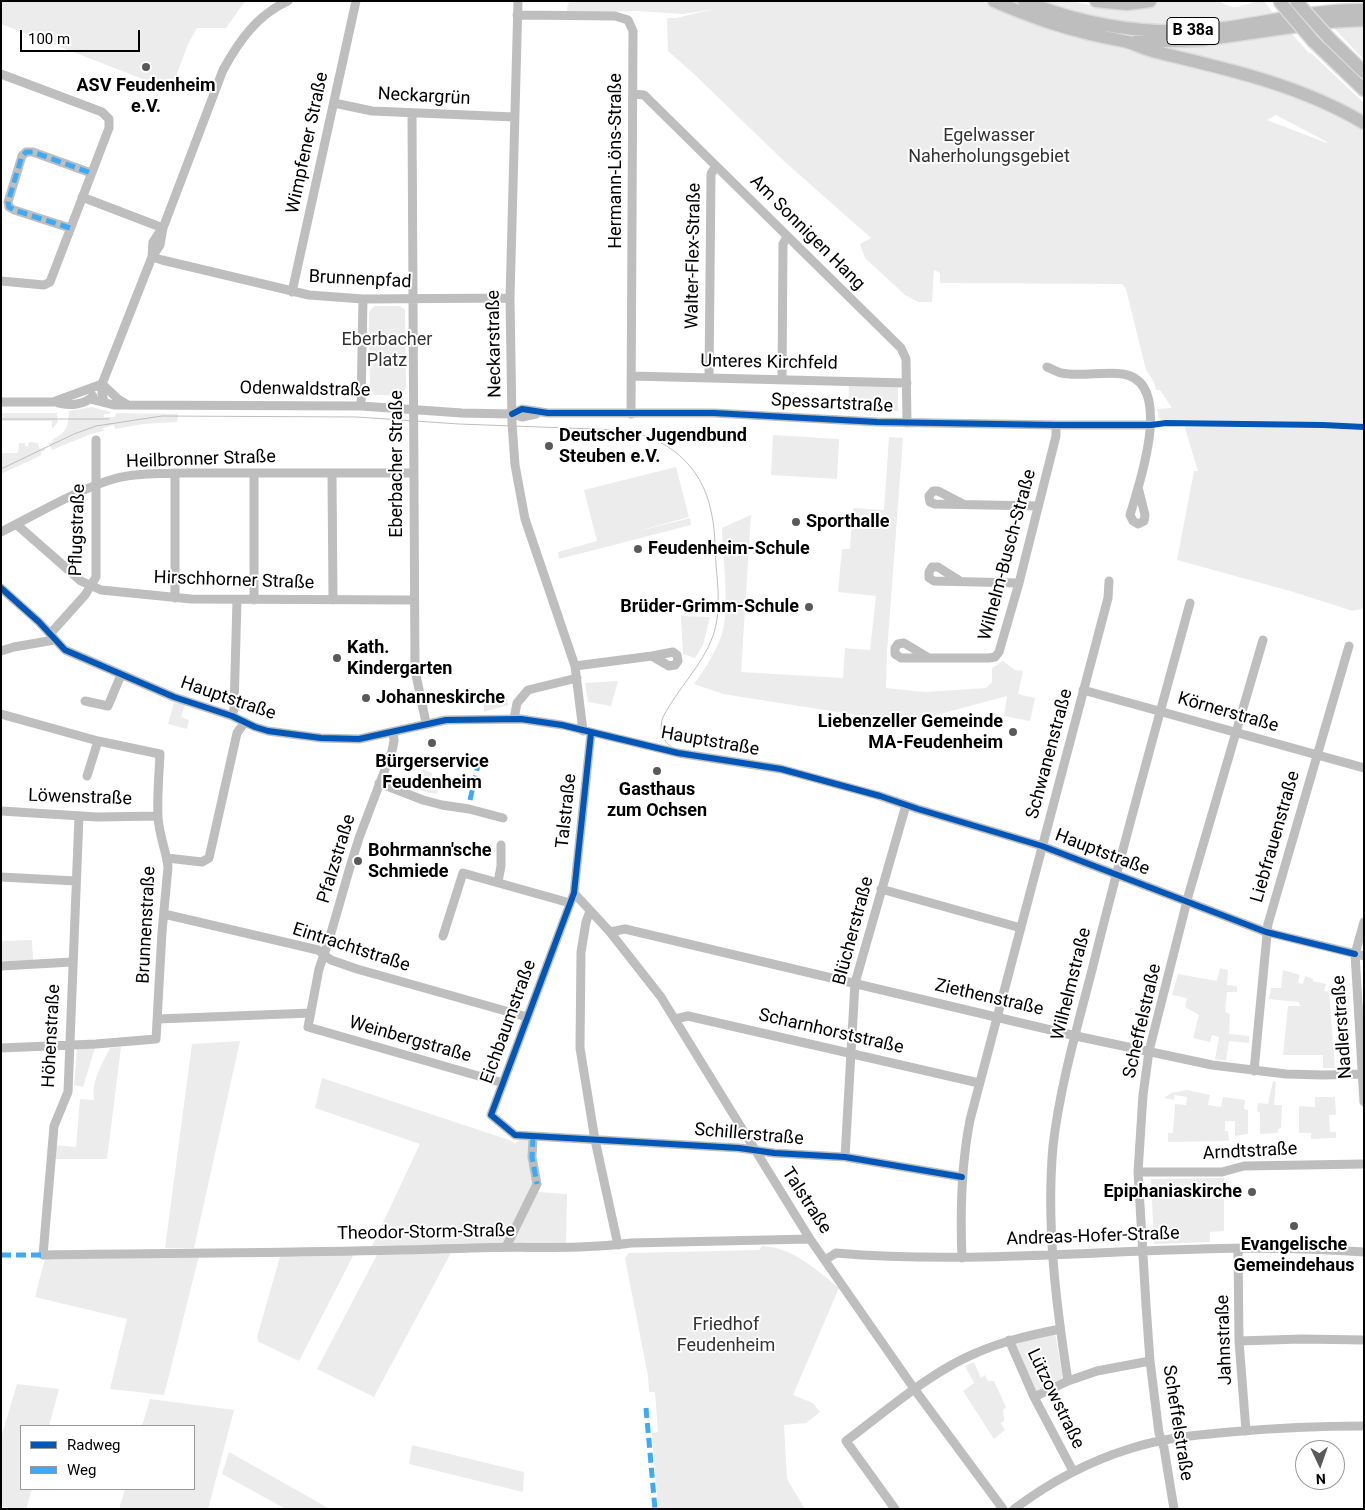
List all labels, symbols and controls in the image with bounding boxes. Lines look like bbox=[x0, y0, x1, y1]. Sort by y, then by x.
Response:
road number: B 38a bbox=[1167, 18, 1219, 44]
scale bar bbox=[22, 20, 142, 52]
text: 100 m bbox=[28, 30, 70, 48]
marker: ASV Feudenheim e.V. bbox=[140, 61, 152, 73]
street label: Wimpfener Straße bbox=[282, 70, 334, 216]
street label: Hermann-Löns-Straße bbox=[605, 73, 627, 249]
place label: ASV Feudenheim e.V. bbox=[76, 75, 216, 118]
street label: Neckargrün bbox=[377, 84, 471, 110]
park label: Egelwasser Naherholungsgebiet bbox=[908, 125, 1070, 168]
street label: Am Sonnigen Hang bbox=[745, 171, 869, 295]
street label: Walter-Flex-Straße bbox=[682, 183, 706, 329]
street label: Brunnenpfad bbox=[308, 267, 412, 293]
street label: Neckarstraße bbox=[483, 290, 507, 398]
park label: Eberbacher Platz bbox=[342, 329, 432, 372]
street label: Unteres Kirchfeld bbox=[700, 351, 838, 375]
street label: Odenwaldstraße bbox=[239, 378, 371, 402]
street label: Eberbacher Straße bbox=[386, 390, 408, 538]
street label: Spessartstraße bbox=[770, 390, 894, 418]
place label: Deutscher Jugendbund Steuben e.V. bbox=[559, 425, 747, 468]
marker: Deutscher Jugendbund Steuben e.V. bbox=[543, 440, 555, 452]
street label: Heilbronner Straße bbox=[126, 447, 276, 473]
street label: Wilhelm-Busch-Straße bbox=[975, 467, 1041, 643]
street label: Pflugstraße bbox=[66, 483, 90, 577]
place label: Sporthalle bbox=[806, 511, 889, 533]
marker: Sporthalle bbox=[790, 516, 802, 528]
place label: Feudenheim-Schule bbox=[648, 538, 810, 560]
marker: Feudenheim-Schule bbox=[632, 543, 644, 555]
street label: Hirschhorner Straße bbox=[153, 567, 315, 595]
place label: Brüder-Grimm-Schule bbox=[620, 596, 799, 618]
marker: Brüder-Grimm-Schule bbox=[803, 601, 815, 613]
place label: Kath. Kindergarten bbox=[347, 637, 452, 680]
marker: Kath. Kindergarten bbox=[331, 652, 343, 664]
street label: Hauptstraße bbox=[177, 673, 279, 725]
place label: Johanneskirche bbox=[376, 687, 505, 709]
street label: Schwanenstraße bbox=[1022, 687, 1078, 821]
street label: Körnerstraße bbox=[1175, 688, 1281, 738]
marker: Johanneskirche bbox=[360, 692, 372, 704]
place label: Liebenzeller Gemeinde MA-Feudenheim bbox=[818, 711, 1003, 754]
street label: Hauptstraße bbox=[659, 723, 761, 761]
marker: Liebenzeller Gemeinde MA-Feudenheim bbox=[1007, 726, 1019, 738]
marker: Bürgerservice Feudenheim bbox=[426, 737, 438, 749]
place label: Bürgerservice Feudenheim bbox=[375, 751, 489, 794]
marker: Gasthaus zum Ochsen bbox=[651, 765, 663, 777]
street label: Liebfrauenstraße bbox=[1247, 769, 1305, 905]
street label: Talstraße bbox=[552, 773, 582, 849]
place label: Gasthaus zum Ochsen bbox=[607, 779, 707, 822]
street label: Löwenstraße bbox=[28, 785, 132, 811]
street label: Pfalzstraße bbox=[313, 812, 361, 906]
street label: Hauptstraße bbox=[1052, 825, 1152, 881]
place label: Bohrmann'sche Schmiede bbox=[368, 840, 492, 882]
marker: Bohrmann'sche Schmiede bbox=[352, 855, 364, 867]
street label: Brunnenstraße bbox=[133, 866, 161, 984]
street label: Blücherstraße bbox=[829, 874, 879, 988]
street label: Eintrachtstraße bbox=[290, 919, 412, 977]
street label: Wilhelmstraße bbox=[1048, 925, 1096, 1043]
street label: Eichbaumstraße bbox=[477, 957, 541, 1087]
street label: Scheffelstraße bbox=[1119, 962, 1167, 1080]
street label: Nadlerstraße bbox=[1329, 974, 1357, 1080]
street label: Ziethenstraße bbox=[933, 975, 1045, 1021]
street label: Höhenstraße bbox=[39, 984, 65, 1088]
street label: Scharnhorststraße bbox=[756, 1005, 906, 1059]
street label: Weinbergstraße bbox=[346, 1012, 474, 1068]
street label: Schillerstraße bbox=[693, 1119, 805, 1151]
street label: Arndtstraße bbox=[1202, 1139, 1298, 1165]
street label: Talstraße bbox=[777, 1164, 835, 1238]
place label: Epiphaniaskirche bbox=[1103, 1181, 1242, 1203]
marker: Epiphaniaskirche bbox=[1246, 1186, 1258, 1198]
marker: Evangelische Gemeindehaus bbox=[1288, 1220, 1300, 1232]
street label: Theodor-Storm-Straße bbox=[337, 1221, 515, 1245]
street label: Andreas-Hofer-Straße bbox=[1006, 1223, 1180, 1251]
place label: Evangelische Gemeindehaus bbox=[1233, 1234, 1355, 1276]
street label: Jahnstraße bbox=[1213, 1294, 1237, 1386]
park label: Friedhof Feudenheim bbox=[677, 1314, 775, 1356]
street label: Lützowstraße bbox=[1021, 1345, 1089, 1453]
street label: Scheffelstraße bbox=[1157, 1364, 1197, 1482]
legend bbox=[20, 1425, 195, 1490]
text: Radweg bbox=[67, 1436, 121, 1454]
north arrow bbox=[1295, 1440, 1345, 1490]
text: Weg bbox=[67, 1461, 96, 1479]
text: N bbox=[1315, 1471, 1326, 1487]

